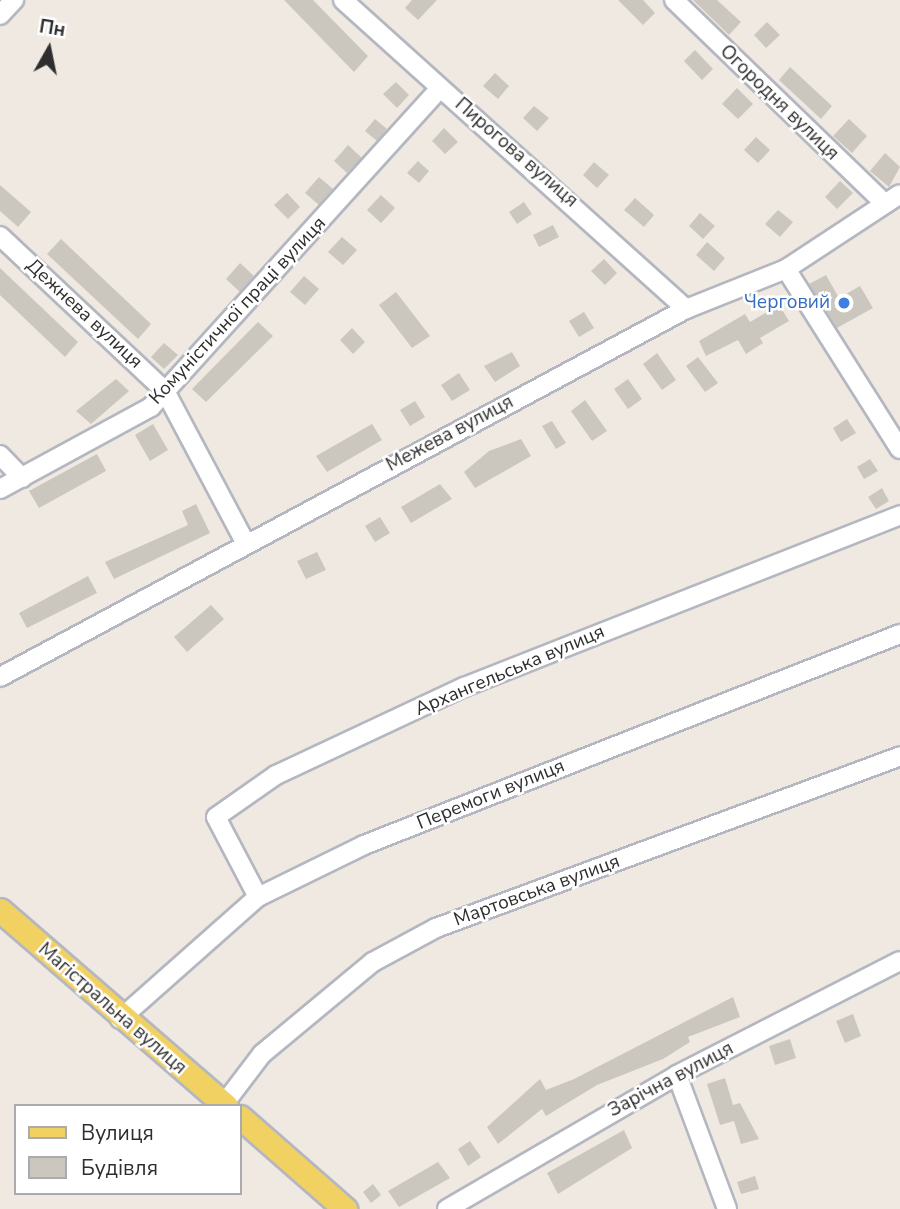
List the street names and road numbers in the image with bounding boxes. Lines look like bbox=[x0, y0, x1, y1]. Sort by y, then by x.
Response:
street label: Огородня вулиця bbox=[715, 40, 843, 166]
street label: Пирогова вулиця bbox=[450, 93, 582, 213]
street label: Комуністичної праці вулиця bbox=[145, 212, 331, 410]
street label: Дежнева вулиця bbox=[21, 254, 147, 374]
street label: Межева вулиця bbox=[383, 391, 517, 477]
street label: Архангельська вулиця bbox=[412, 621, 608, 721]
street label: Перемоги вулиця bbox=[414, 755, 568, 835]
street label: Мартовська вулиця bbox=[451, 850, 623, 932]
street label: Магістральна вулиця bbox=[33, 938, 191, 1080]
street label: Зарічна вулиця bbox=[605, 1037, 737, 1123]

